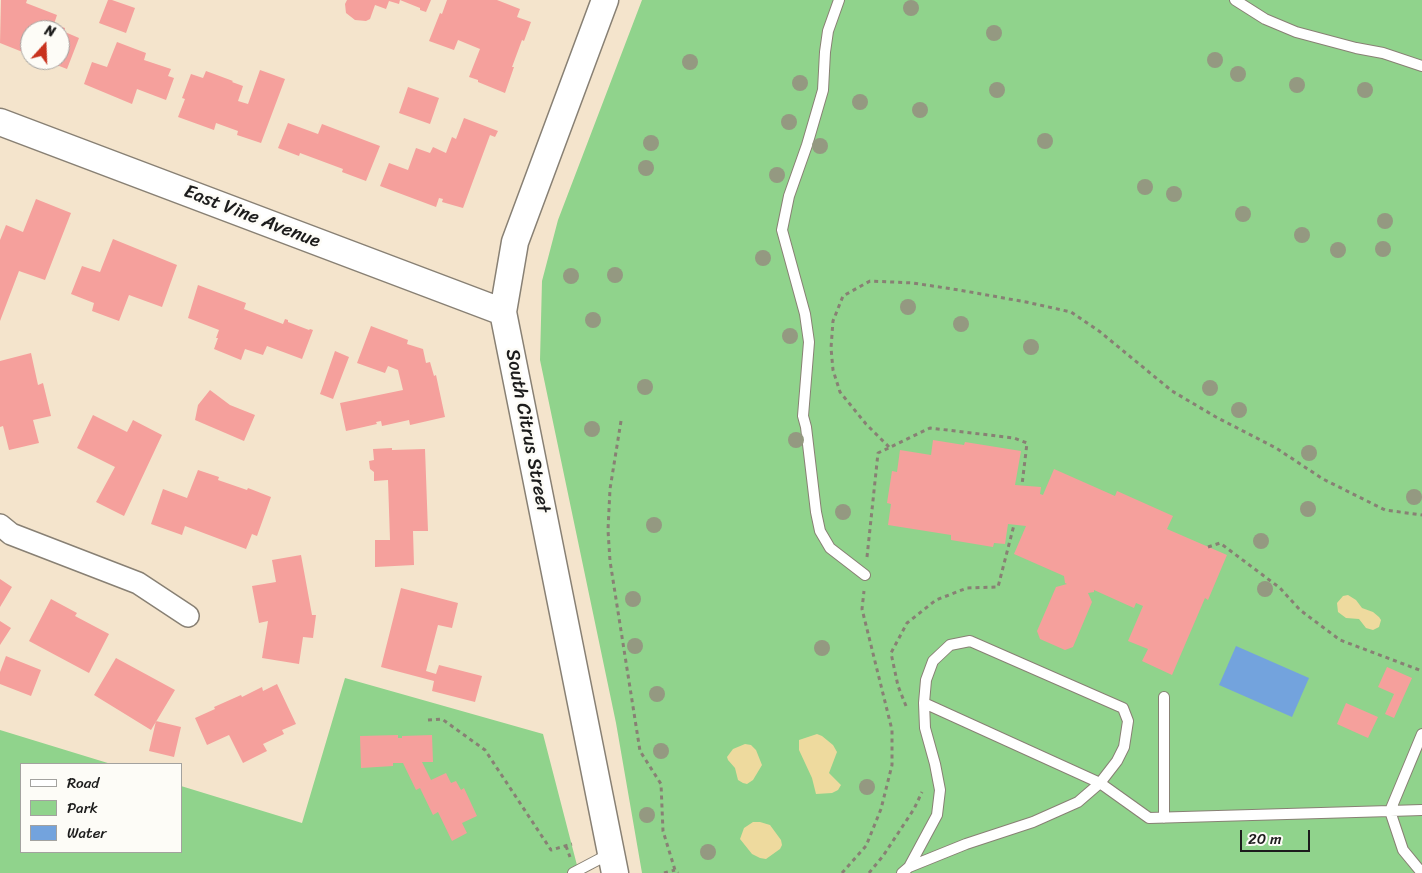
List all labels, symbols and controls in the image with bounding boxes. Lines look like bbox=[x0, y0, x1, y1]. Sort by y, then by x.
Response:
text: N bbox=[41, 18, 59, 45]
north arrow bbox=[20, 20, 70, 70]
street label: East Vine Avenue bbox=[181, 181, 323, 253]
street label: South Citrus Street bbox=[500, 347, 554, 515]
legend bbox=[20, 763, 182, 853]
text: Road bbox=[67, 770, 99, 796]
text: Park bbox=[67, 795, 98, 821]
text: Water bbox=[67, 820, 107, 846]
scale bar bbox=[1242, 820, 1312, 852]
text: 20 m bbox=[1248, 826, 1282, 852]

